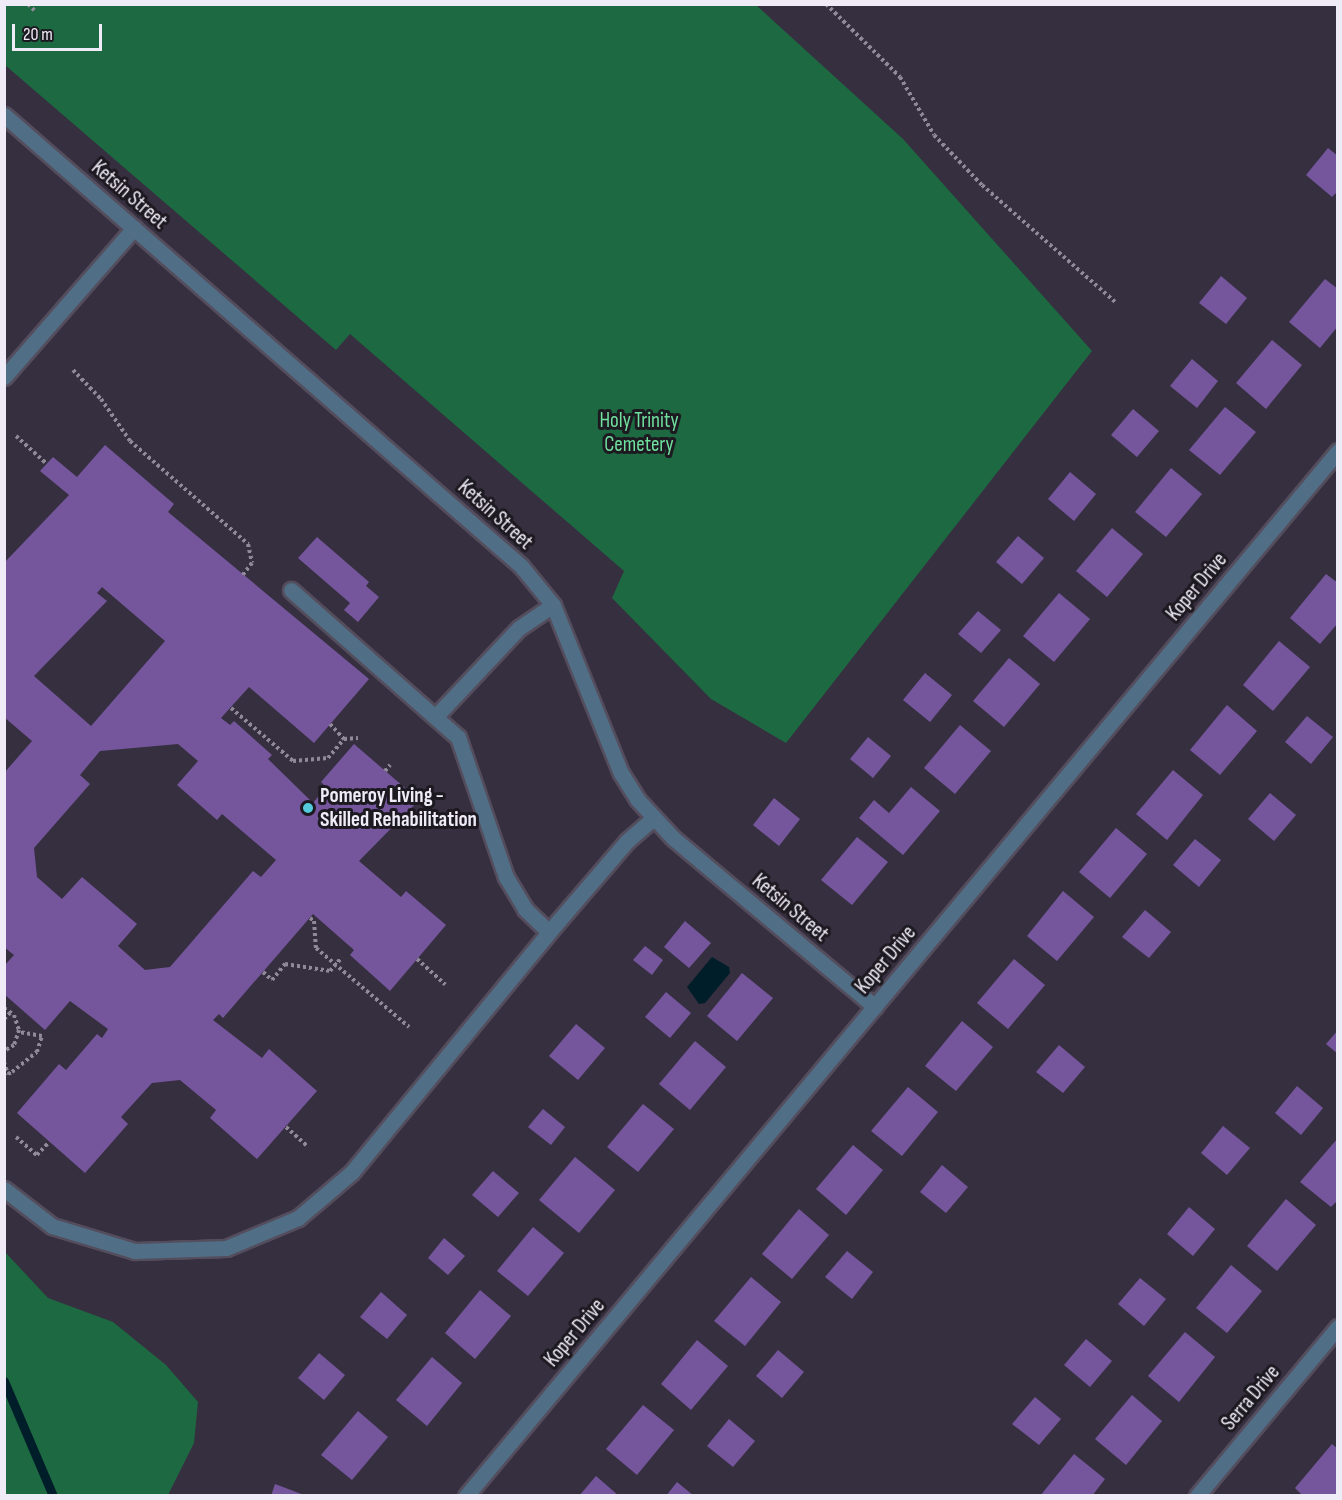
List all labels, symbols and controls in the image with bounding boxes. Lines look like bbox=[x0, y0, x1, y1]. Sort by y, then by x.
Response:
scale bar bbox=[15, 12, 105, 50]
text: 20 m bbox=[23, 24, 53, 45]
street label: Ketsin Street bbox=[86, 155, 172, 235]
park label: Holy Trinity Cemetery bbox=[599, 408, 679, 458]
street label: Ketsin Street bbox=[452, 475, 538, 555]
street label: Koper Drive bbox=[1161, 548, 1233, 626]
place label: Pomeroy Living - Skilled Rehabilitation bbox=[320, 783, 477, 833]
marker: Pomeroy Living - Skilled Rehabilitation bbox=[301, 801, 315, 815]
street label: Ketsin Street bbox=[747, 869, 833, 947]
street label: Koper Drive bbox=[850, 921, 922, 999]
street label: Koper Drive bbox=[539, 1294, 611, 1372]
street label: Serra Drive bbox=[1217, 1360, 1285, 1436]

